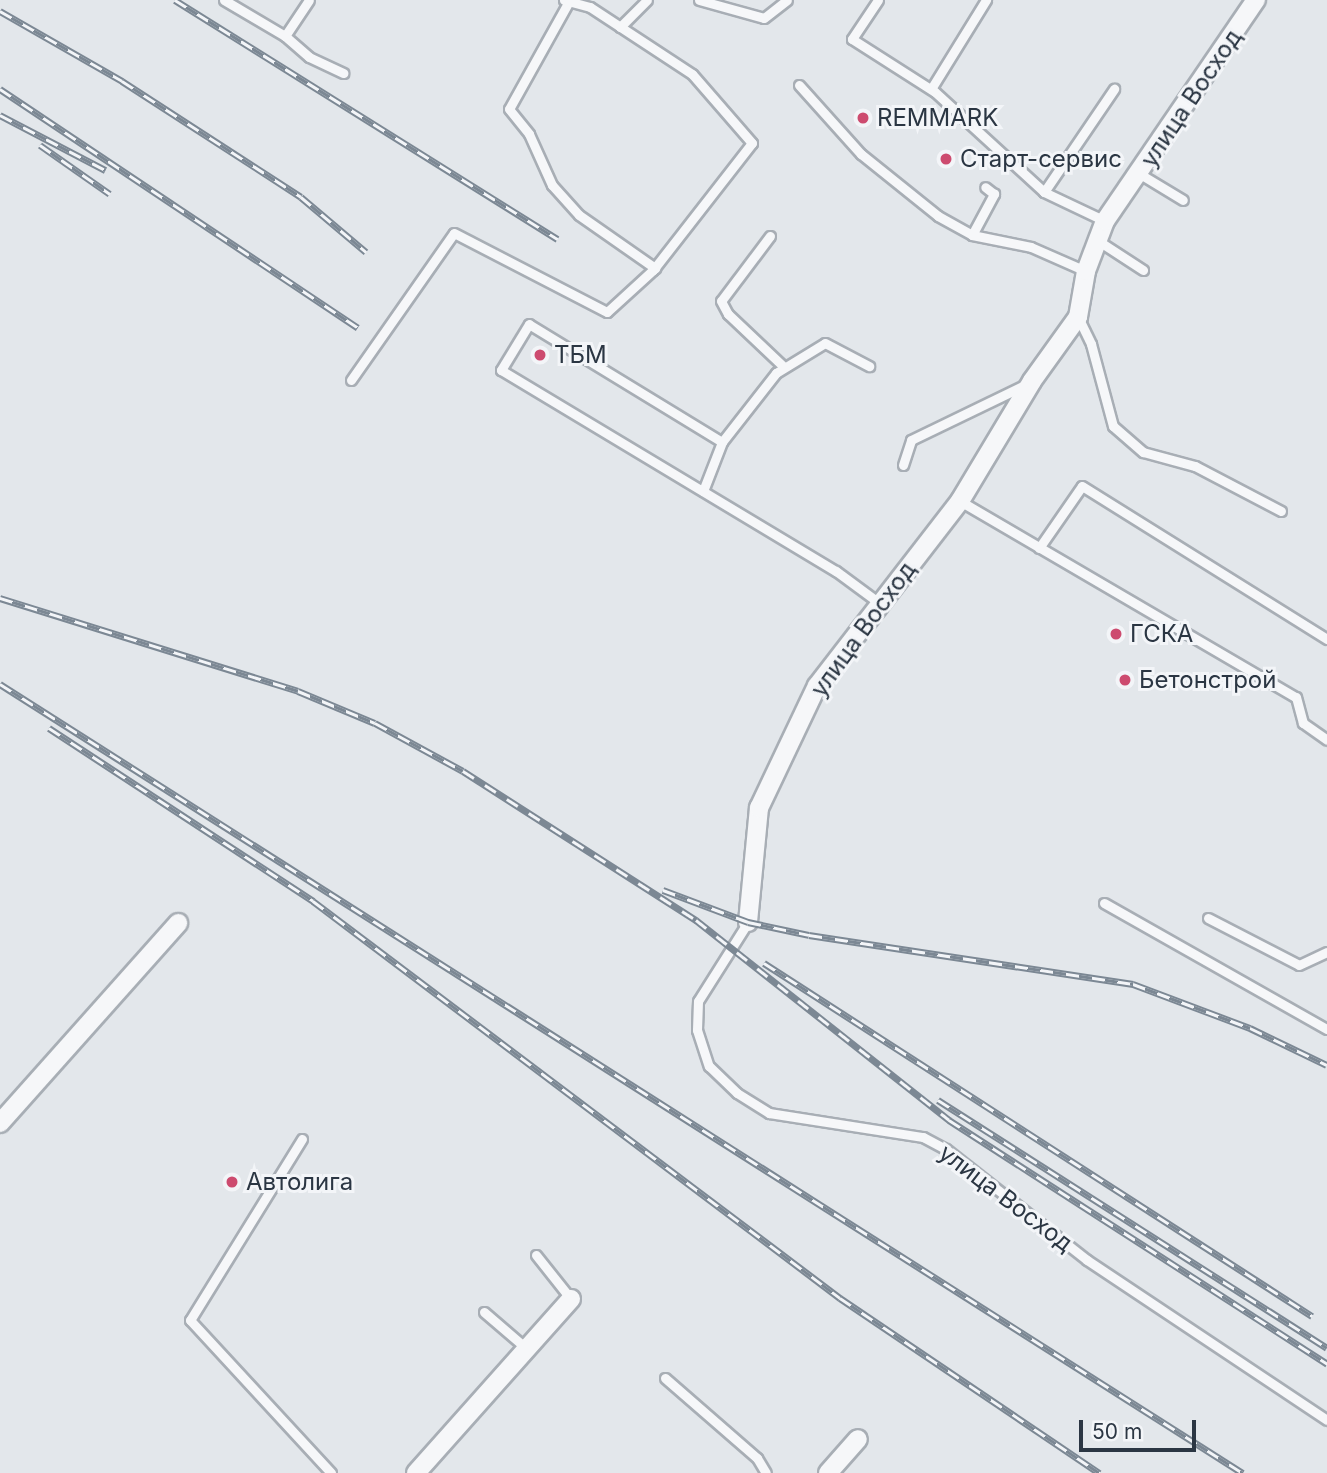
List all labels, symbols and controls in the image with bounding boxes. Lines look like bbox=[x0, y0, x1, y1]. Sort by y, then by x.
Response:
street label: улица Восход bbox=[1134, 24, 1248, 172]
place label: REMMARK bbox=[877, 104, 998, 132]
marker: REMMARK bbox=[855, 110, 871, 126]
place label: Старт-сервис bbox=[960, 145, 1122, 173]
marker: Старт-сервис bbox=[938, 151, 954, 167]
place label: ТБМ bbox=[554, 341, 607, 369]
marker: ТБМ bbox=[532, 347, 548, 363]
street label: улица Восход bbox=[804, 556, 922, 702]
place label: ГСКА bbox=[1130, 620, 1193, 648]
marker: ГСКА bbox=[1108, 626, 1124, 642]
place label: Бетонстрой bbox=[1139, 666, 1276, 694]
marker: Бетонстрой bbox=[1117, 672, 1133, 688]
street label: улица Восход bbox=[933, 1138, 1079, 1258]
place label: Автолига bbox=[246, 1168, 353, 1196]
marker: Автолига bbox=[224, 1174, 240, 1190]
scale bar bbox=[1082, 1406, 1199, 1450]
text: 50 m bbox=[1092, 1419, 1142, 1444]

